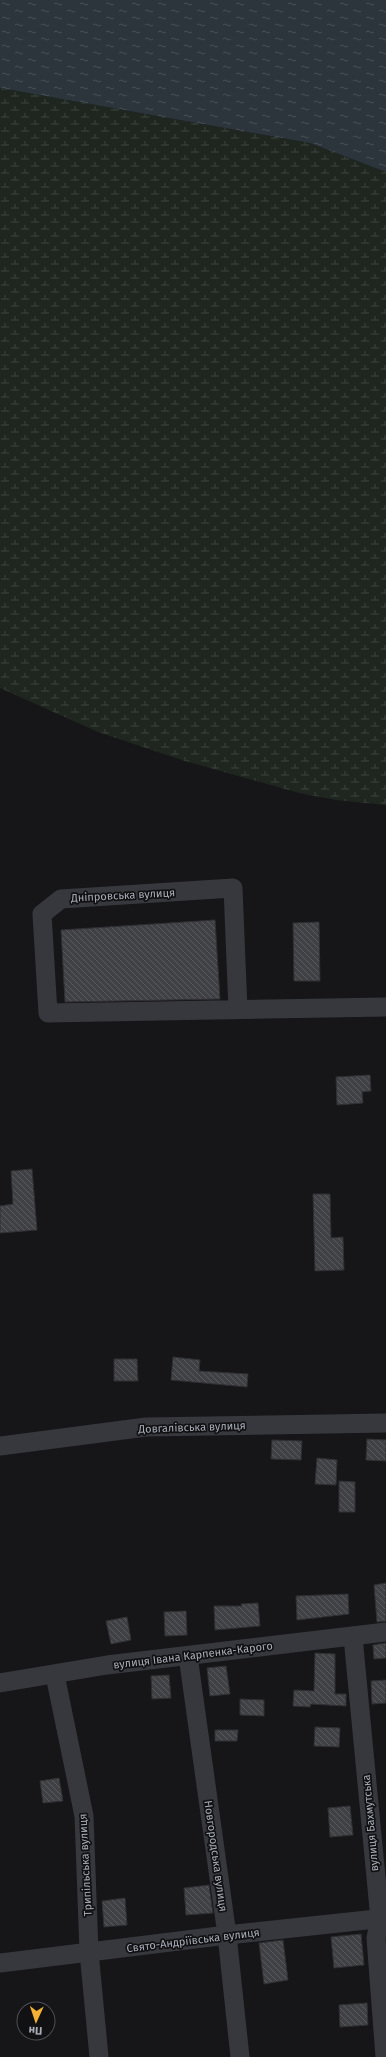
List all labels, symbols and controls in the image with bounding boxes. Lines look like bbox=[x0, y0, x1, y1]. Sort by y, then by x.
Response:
street label: Дніпровська вулиця bbox=[70, 886, 175, 905]
street label: Довгалівська вулиця bbox=[137, 1419, 246, 1436]
street label: вулиця Івана Карпенка-Карого bbox=[113, 1639, 273, 1672]
street label: вулиця Бахмутська bbox=[360, 1774, 381, 1872]
street label: Новгородська вулиця bbox=[201, 1800, 230, 1912]
street label: Трипільська вулиця bbox=[76, 1813, 95, 1917]
street label: Свято-Андріївська вулиця bbox=[126, 1926, 260, 1955]
north arrow bbox=[16, 2001, 56, 2041]
text: Пн bbox=[28, 2024, 43, 2037]

